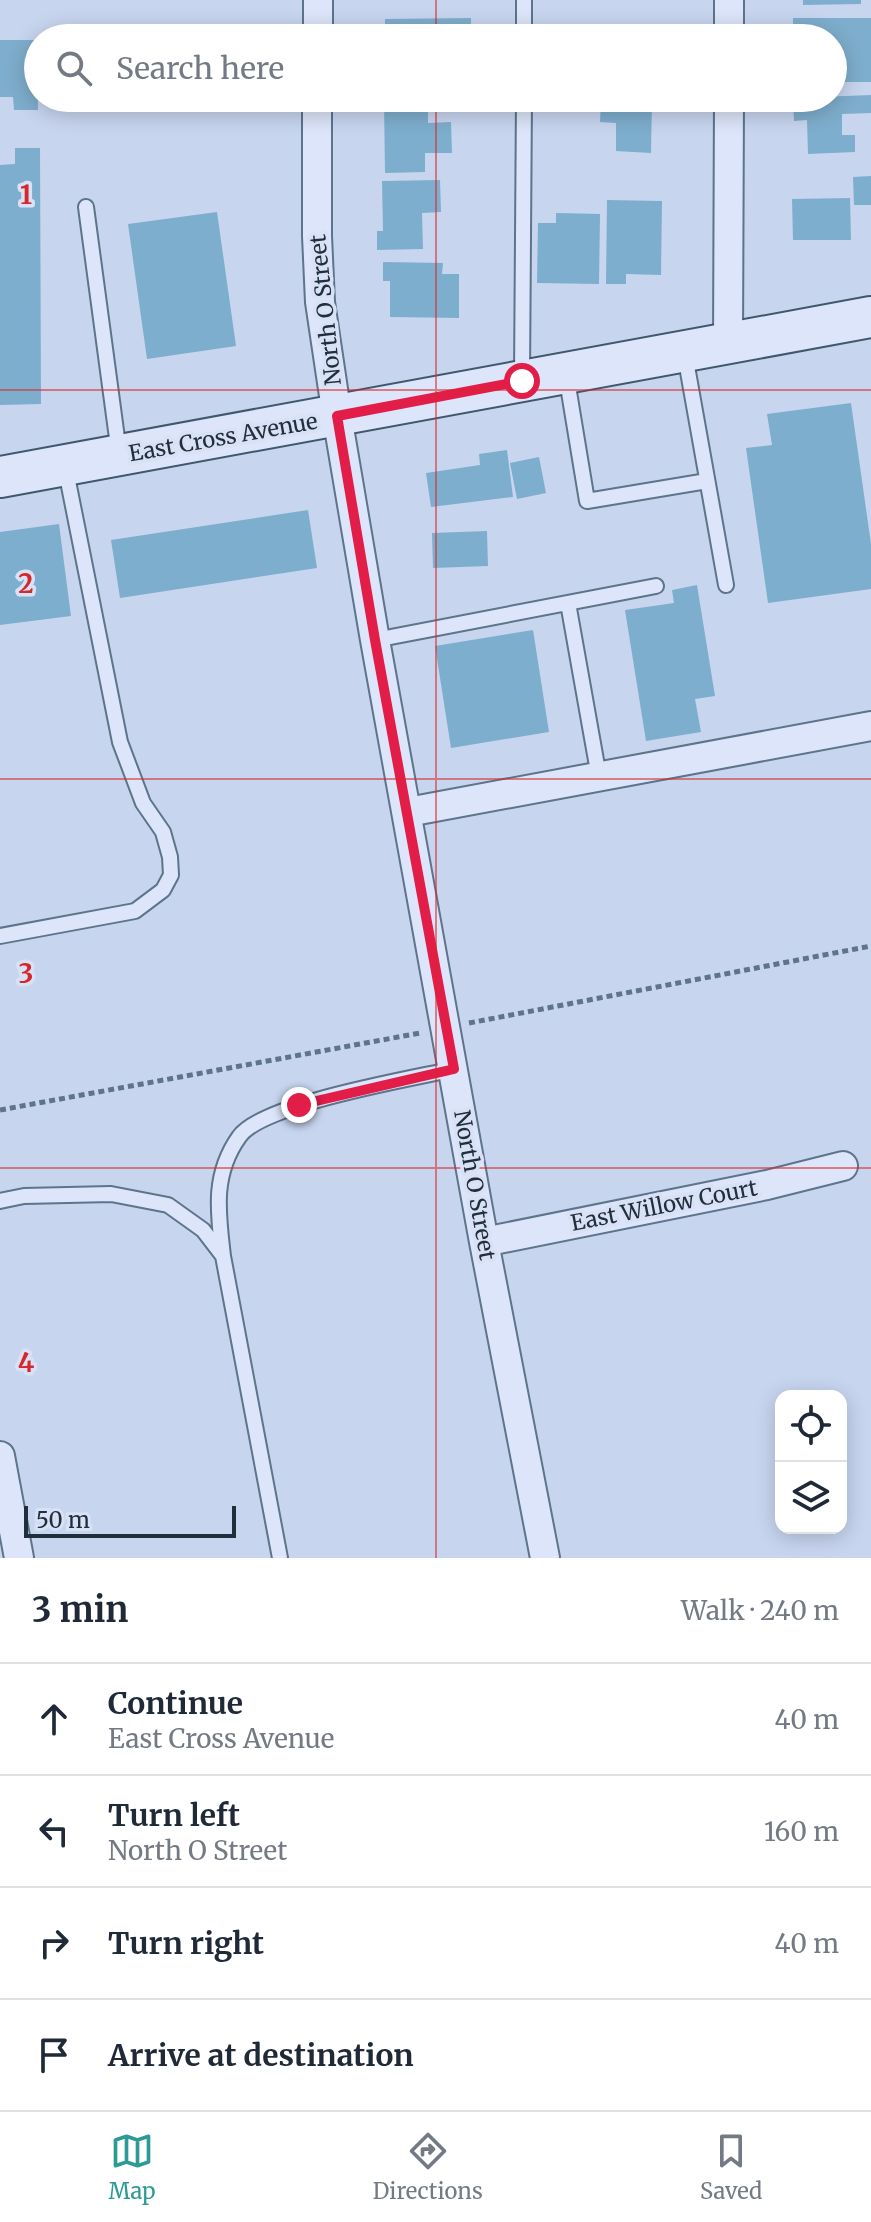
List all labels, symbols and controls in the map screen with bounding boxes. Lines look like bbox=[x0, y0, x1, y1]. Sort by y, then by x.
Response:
search box bbox=[24, 24, 847, 112]
icon: search bbox=[52, 46, 96, 90]
text: Search here bbox=[116, 49, 284, 87]
text: 1 bbox=[20, 178, 32, 211]
street label: North O Street bbox=[303, 233, 347, 387]
route start bbox=[504, 363, 540, 399]
street label: East Cross Avenue bbox=[126, 407, 320, 467]
text: 2 bbox=[18, 567, 34, 600]
text: 3 bbox=[19, 957, 33, 990]
route end bbox=[281, 1087, 317, 1123]
street label: North O Street bbox=[448, 1108, 502, 1263]
street label: East Willow Court bbox=[568, 1173, 760, 1237]
text: 4 bbox=[18, 1346, 35, 1379]
map controls bbox=[775, 1390, 847, 1534]
button: locate bbox=[775, 1390, 847, 1462]
button: layers bbox=[775, 1462, 847, 1534]
scale bar bbox=[24, 1502, 236, 1538]
text: 50 m bbox=[36, 1506, 90, 1534]
text: 3 min bbox=[32, 1589, 128, 1631]
text: Walk · 240 m bbox=[681, 1594, 839, 1627]
text: Continue bbox=[108, 1684, 243, 1722]
icon: ahead bbox=[32, 1697, 76, 1741]
text: 40 m bbox=[775, 1703, 839, 1736]
text: East Cross Avenue bbox=[108, 1722, 334, 1755]
text: Turn left bbox=[108, 1796, 240, 1834]
icon: left bbox=[32, 1809, 76, 1853]
text: 160 m bbox=[764, 1815, 839, 1848]
text: North O Street bbox=[108, 1834, 287, 1867]
icon: right bbox=[32, 1921, 76, 1965]
text: Turn right bbox=[108, 1924, 264, 1962]
text: 40 m bbox=[775, 1927, 839, 1960]
icon: arrive bbox=[32, 2033, 76, 2077]
text: Arrive at destination bbox=[108, 2036, 414, 2074]
tab: Map bbox=[109, 2129, 156, 2205]
tab: Directions bbox=[373, 2129, 483, 2205]
tab: Saved bbox=[700, 2129, 762, 2205]

